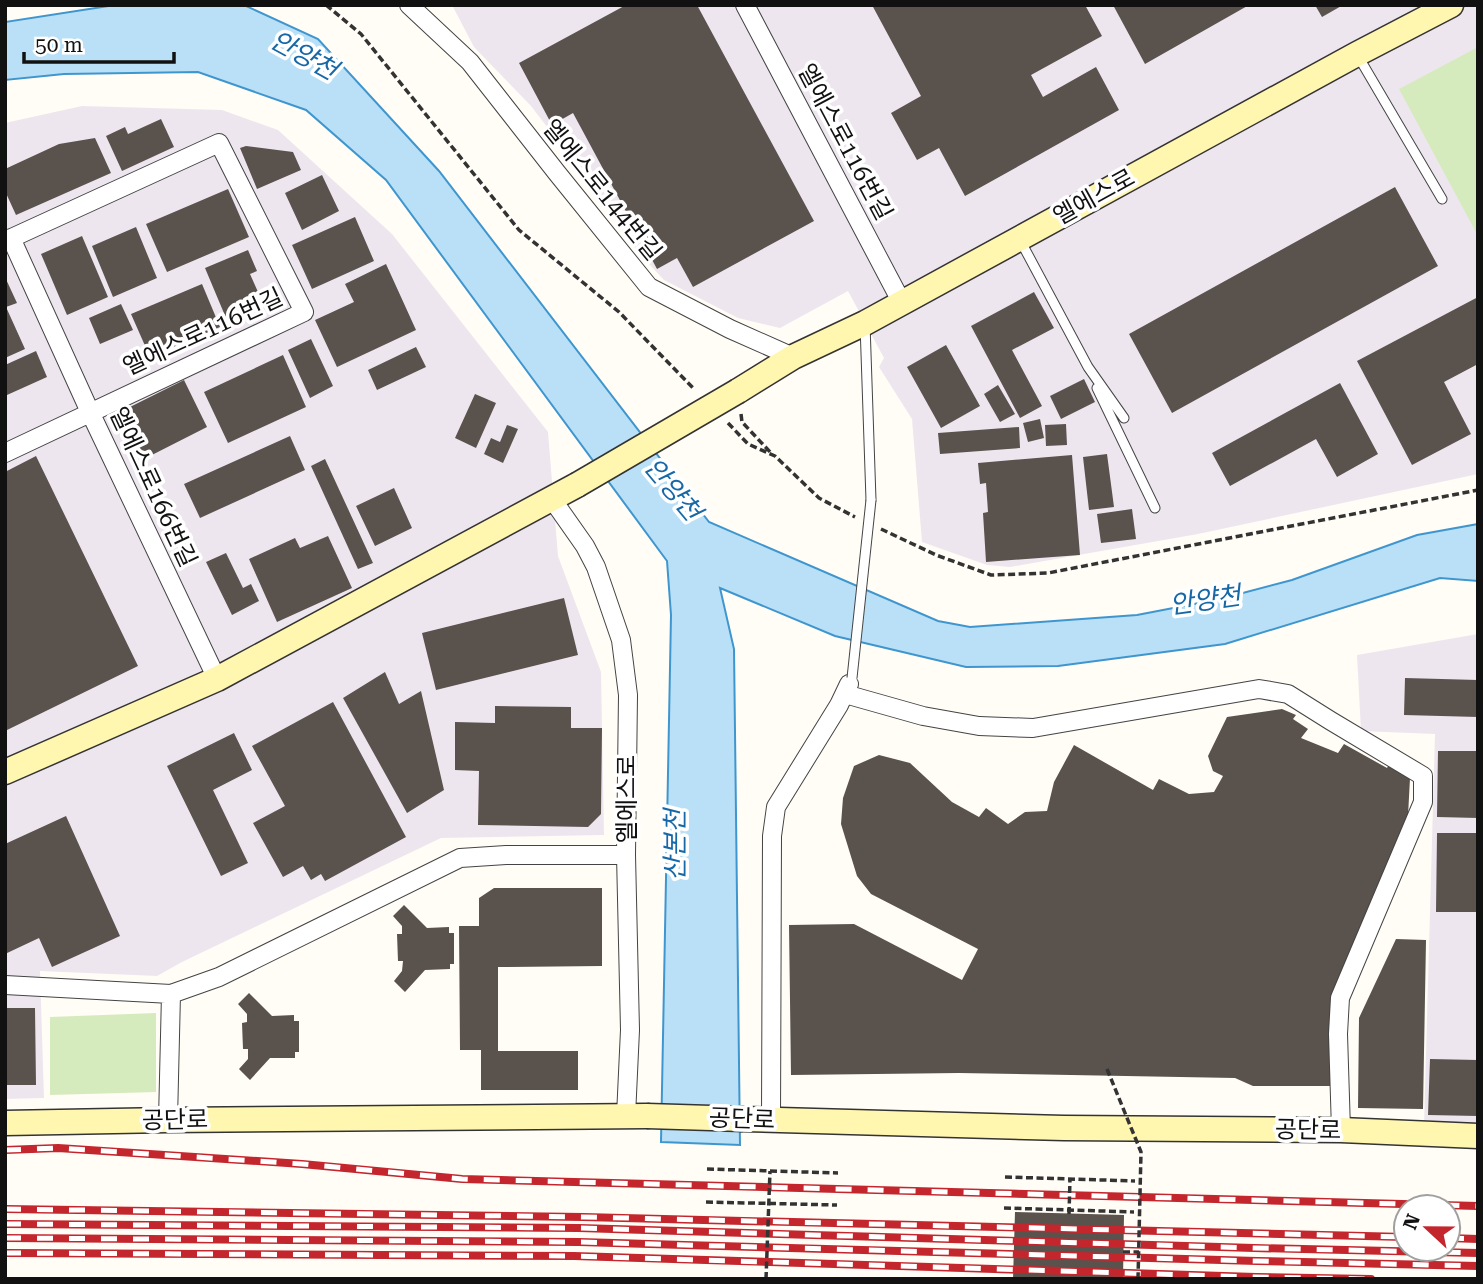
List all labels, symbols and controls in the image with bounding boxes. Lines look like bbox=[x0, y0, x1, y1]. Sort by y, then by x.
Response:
scale bar bbox=[24, 21, 175, 65]
water label: 안양천 bbox=[265, 24, 345, 87]
text: 50 m bbox=[35, 33, 83, 57]
street label: 엘에스로116번길 bbox=[792, 59, 898, 225]
street label: 엘에스로144번길 bbox=[537, 114, 667, 266]
street label: 엘에스로 bbox=[1049, 163, 1139, 231]
street label: 엘에스로116번길 bbox=[119, 283, 287, 381]
street label: 엘에스로166번길 bbox=[104, 403, 202, 571]
water label: 안양천 bbox=[638, 452, 710, 528]
water label: 안양천 bbox=[1167, 580, 1246, 620]
street label: 엘에스로 bbox=[613, 755, 641, 843]
water label: 산본천 bbox=[660, 806, 690, 881]
street label: 공단로 bbox=[708, 1104, 776, 1134]
street label: 공단로 bbox=[142, 1105, 208, 1135]
street label: 공단로 bbox=[1275, 1115, 1341, 1145]
north arrow bbox=[1392, 1193, 1462, 1263]
text: N bbox=[1398, 1210, 1425, 1233]

